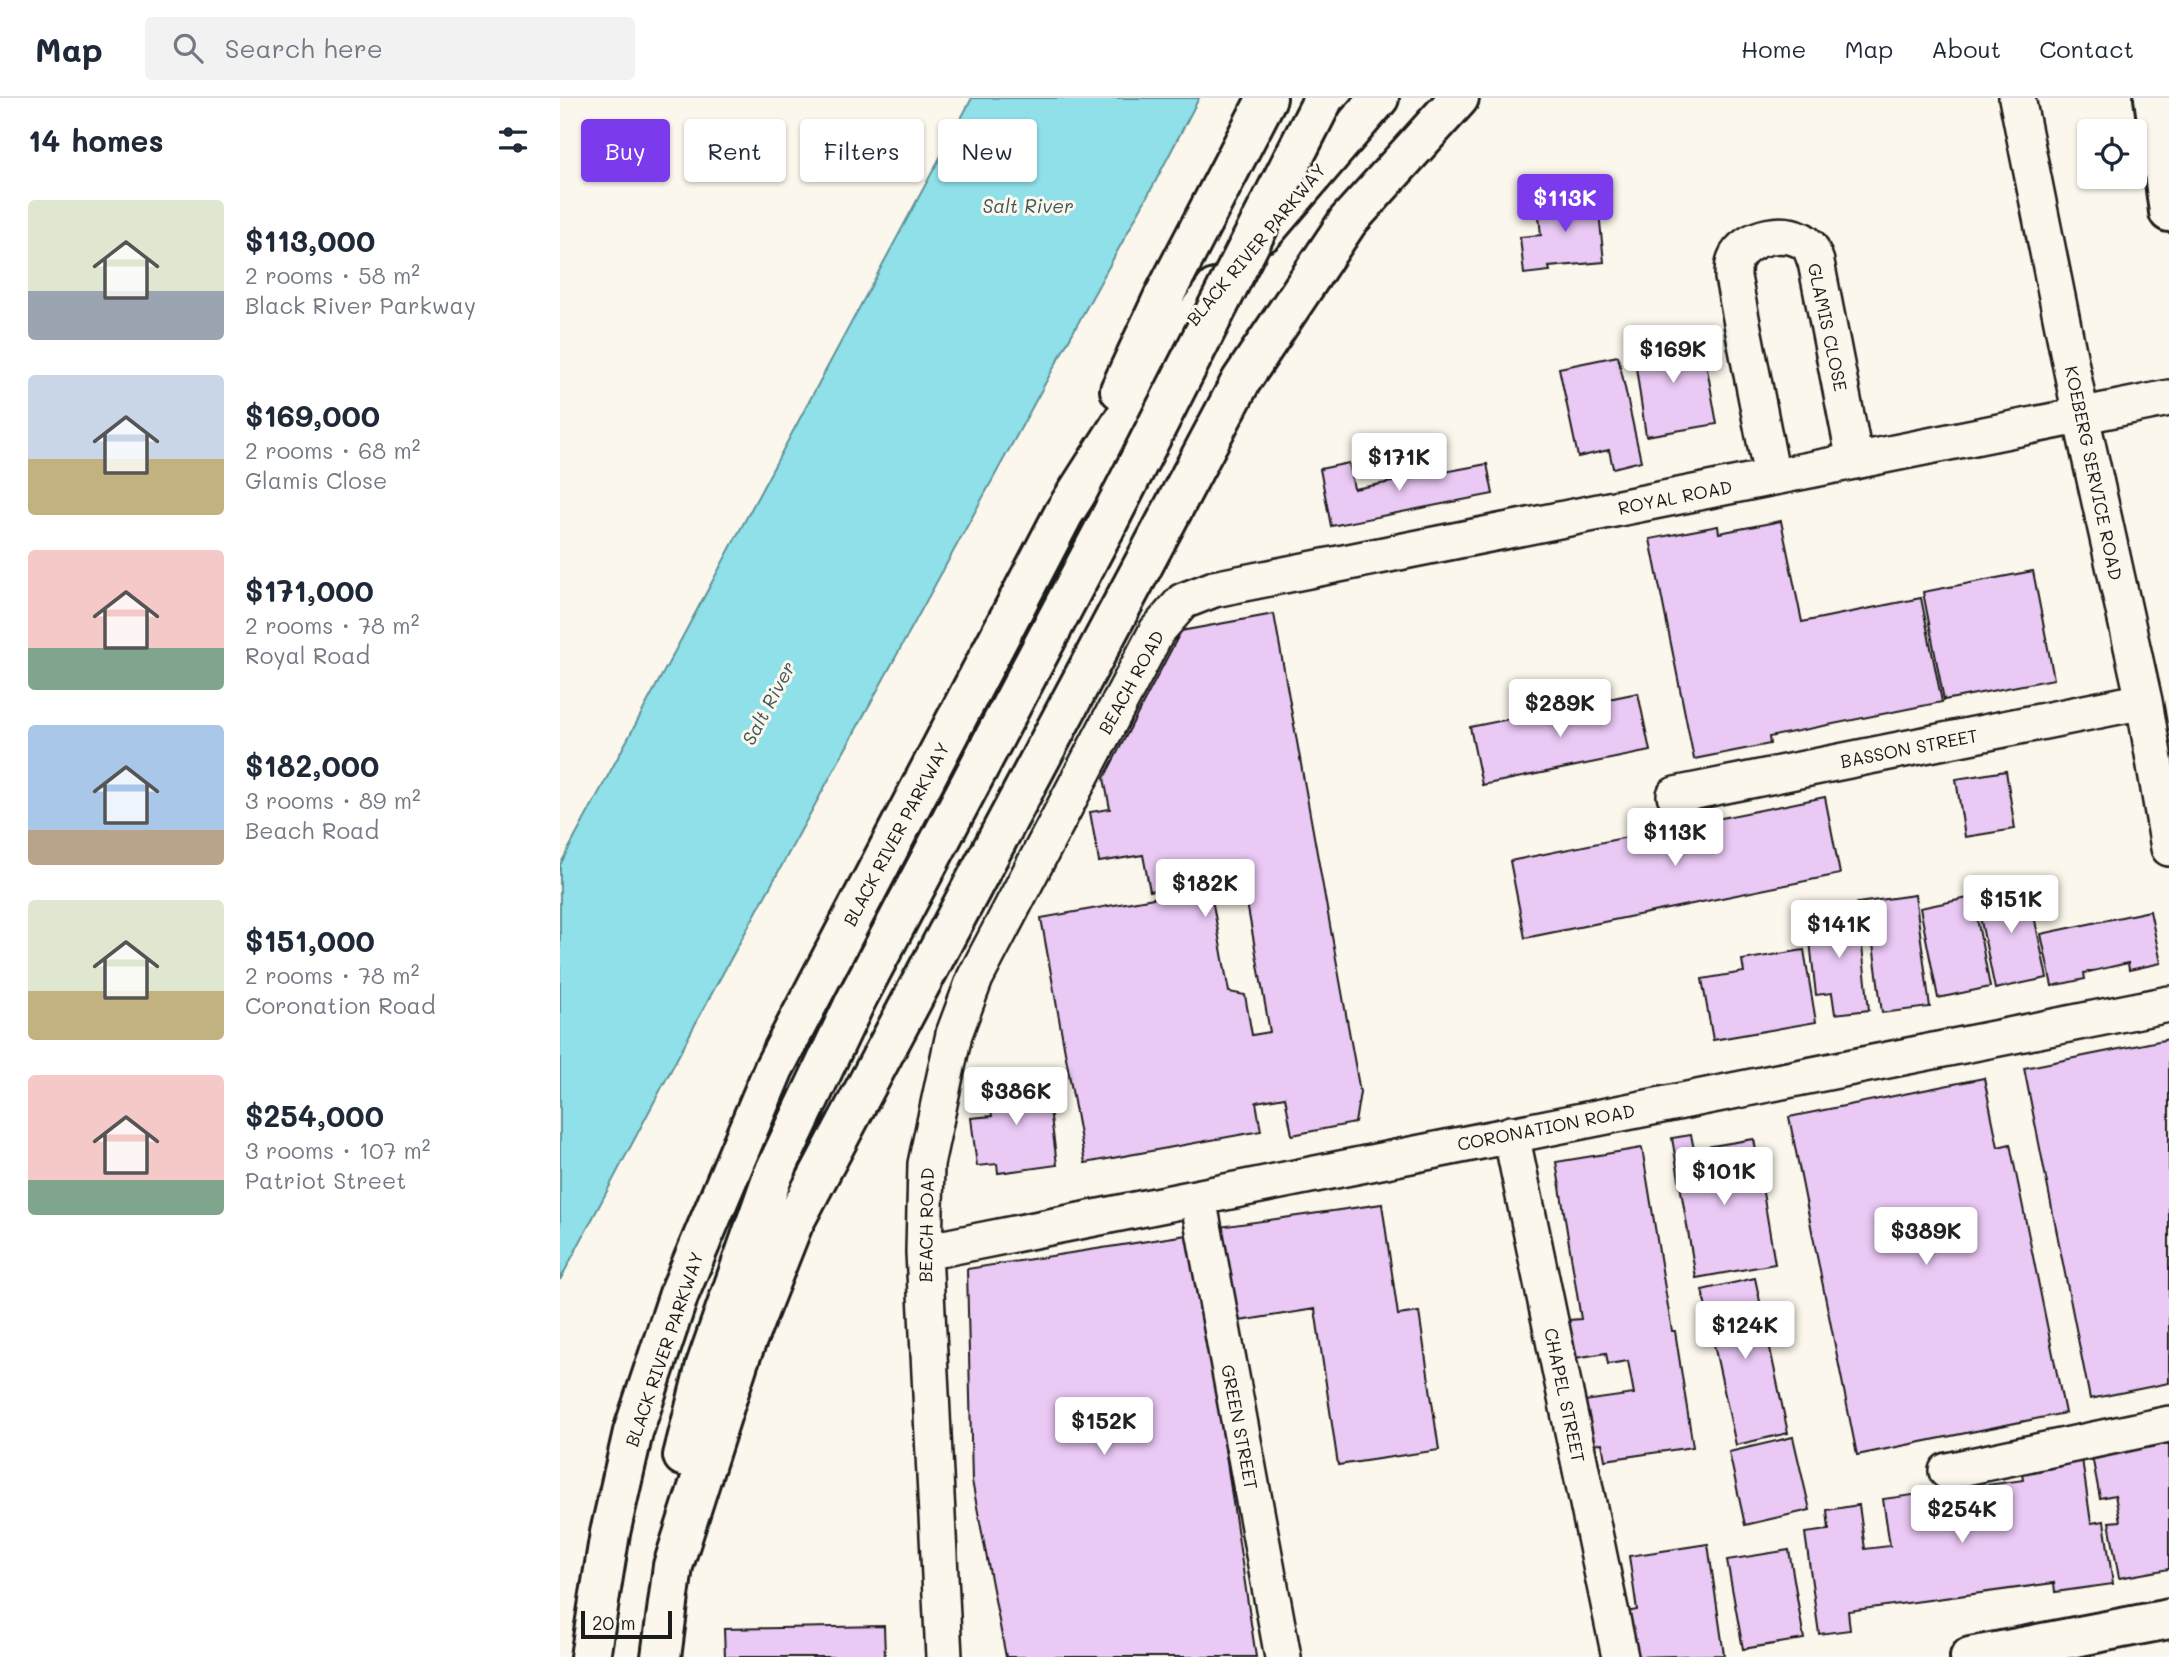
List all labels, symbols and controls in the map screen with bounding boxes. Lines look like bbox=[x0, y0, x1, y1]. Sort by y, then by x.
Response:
search box bbox=[145, 17, 635, 80]
text: Map bbox=[35, 27, 103, 70]
icon: search bbox=[169, 29, 207, 67]
text: Search here bbox=[225, 31, 383, 65]
text: Home bbox=[1741, 33, 1806, 64]
text: Map bbox=[1844, 33, 1893, 64]
text: About bbox=[1931, 33, 2001, 64]
text: Contact bbox=[2039, 33, 2134, 64]
chip: Buy bbox=[581, 119, 670, 182]
chip: Rent bbox=[684, 119, 786, 182]
chip: Filters bbox=[800, 119, 924, 182]
chip: New bbox=[938, 119, 1037, 182]
map controls bbox=[2077, 119, 2147, 189]
button: locate bbox=[2077, 119, 2147, 189]
text: 14 homes bbox=[28, 120, 164, 160]
icon: filters bbox=[494, 121, 532, 159]
street label: BLACK RIVER PARKWAY bbox=[1181, 158, 1331, 330]
pin: $113K bbox=[1516, 174, 1614, 234]
text: $113K bbox=[1533, 182, 1597, 212]
water label: Salt River bbox=[982, 193, 1074, 218]
text: $113,000 bbox=[245, 220, 375, 260]
icon: home bbox=[84, 228, 168, 312]
text: 2 rooms · 58 m² bbox=[245, 260, 420, 290]
street label: GLAMIS CLOSE bbox=[1803, 261, 1853, 393]
text: Black River Parkway bbox=[245, 290, 476, 320]
pin: $169K bbox=[1624, 326, 1722, 385]
text: $169K bbox=[1639, 333, 1707, 363]
street label: KOEBERG SERVICE ROAD bbox=[2060, 364, 2128, 582]
text: $169,000 bbox=[245, 395, 380, 435]
icon: home bbox=[84, 403, 168, 487]
pin: $171K bbox=[1350, 434, 1448, 493]
text: 2 rooms · 68 m² bbox=[245, 435, 420, 465]
text: $171K bbox=[1368, 441, 1430, 471]
text: Glamis Close bbox=[245, 465, 387, 495]
street label: ROYAL ROAD bbox=[1616, 474, 1734, 520]
text: $171,000 bbox=[245, 570, 374, 610]
icon: home bbox=[84, 578, 168, 662]
text: 2 rooms · 78 m² bbox=[245, 610, 419, 640]
street label: BEACH ROAD bbox=[1093, 626, 1169, 738]
text: Royal Road bbox=[245, 640, 370, 670]
water label: Salt River bbox=[736, 657, 800, 749]
pin: $289K bbox=[1511, 680, 1609, 739]
text: $289K bbox=[1525, 687, 1595, 717]
street label: BASSON STREET bbox=[1838, 723, 1980, 773]
street label: BLACK RIVER PARKWAY bbox=[837, 738, 955, 930]
text: $182,000 bbox=[245, 745, 379, 785]
icon: home bbox=[84, 753, 168, 837]
text: 3 rooms · 89 m² bbox=[245, 785, 421, 815]
pin: $113K bbox=[1626, 808, 1724, 868]
text: Beach Road bbox=[245, 815, 379, 845]
text: $113K bbox=[1643, 816, 1707, 846]
pin: $182K bbox=[1156, 860, 1254, 919]
text: $182K bbox=[1172, 867, 1238, 897]
pin: $151K bbox=[1962, 876, 2060, 935]
text: $151K bbox=[1979, 883, 2043, 913]
pin: $141K bbox=[1790, 900, 1888, 960]
text: $141K bbox=[1807, 908, 1871, 938]
text: $151,000 bbox=[245, 920, 375, 960]
icon: home bbox=[84, 928, 168, 1012]
text: 2 rooms · 78 m² bbox=[245, 960, 419, 990]
text: Coronation Road bbox=[245, 990, 436, 1020]
pin: $386K bbox=[967, 1068, 1065, 1127]
text: $386K bbox=[980, 1075, 1052, 1105]
text: $254,000 bbox=[245, 1095, 384, 1135]
street label: CORONATION ROAD bbox=[1455, 1098, 1637, 1156]
icon: home bbox=[84, 1103, 168, 1187]
text: 3 rooms · 107 m² bbox=[245, 1135, 431, 1165]
pin: $101K bbox=[1675, 1148, 1773, 1207]
text: $101K bbox=[1692, 1155, 1756, 1185]
text: Patriot Street bbox=[245, 1165, 406, 1195]
street label: BEACH ROAD bbox=[913, 1167, 939, 1283]
pin: $389K bbox=[1877, 1208, 1975, 1267]
text: $389K bbox=[1890, 1215, 1962, 1245]
street label: BLACK RIVER PARKWAY bbox=[619, 1248, 709, 1450]
pin: $124K bbox=[1696, 1302, 1794, 1361]
text: $124K bbox=[1712, 1309, 1778, 1339]
street label: CHAPEL STREET bbox=[1539, 1325, 1591, 1465]
street label: GREEN STREET bbox=[1216, 1362, 1264, 1492]
pin: $152K bbox=[1055, 1398, 1153, 1457]
text: $152K bbox=[1071, 1405, 1137, 1435]
pin: $254K bbox=[1913, 1486, 2011, 1545]
text: $254K bbox=[1927, 1493, 1997, 1523]
scale bar bbox=[581, 1608, 672, 1640]
text: 20 m bbox=[592, 1610, 636, 1635]

